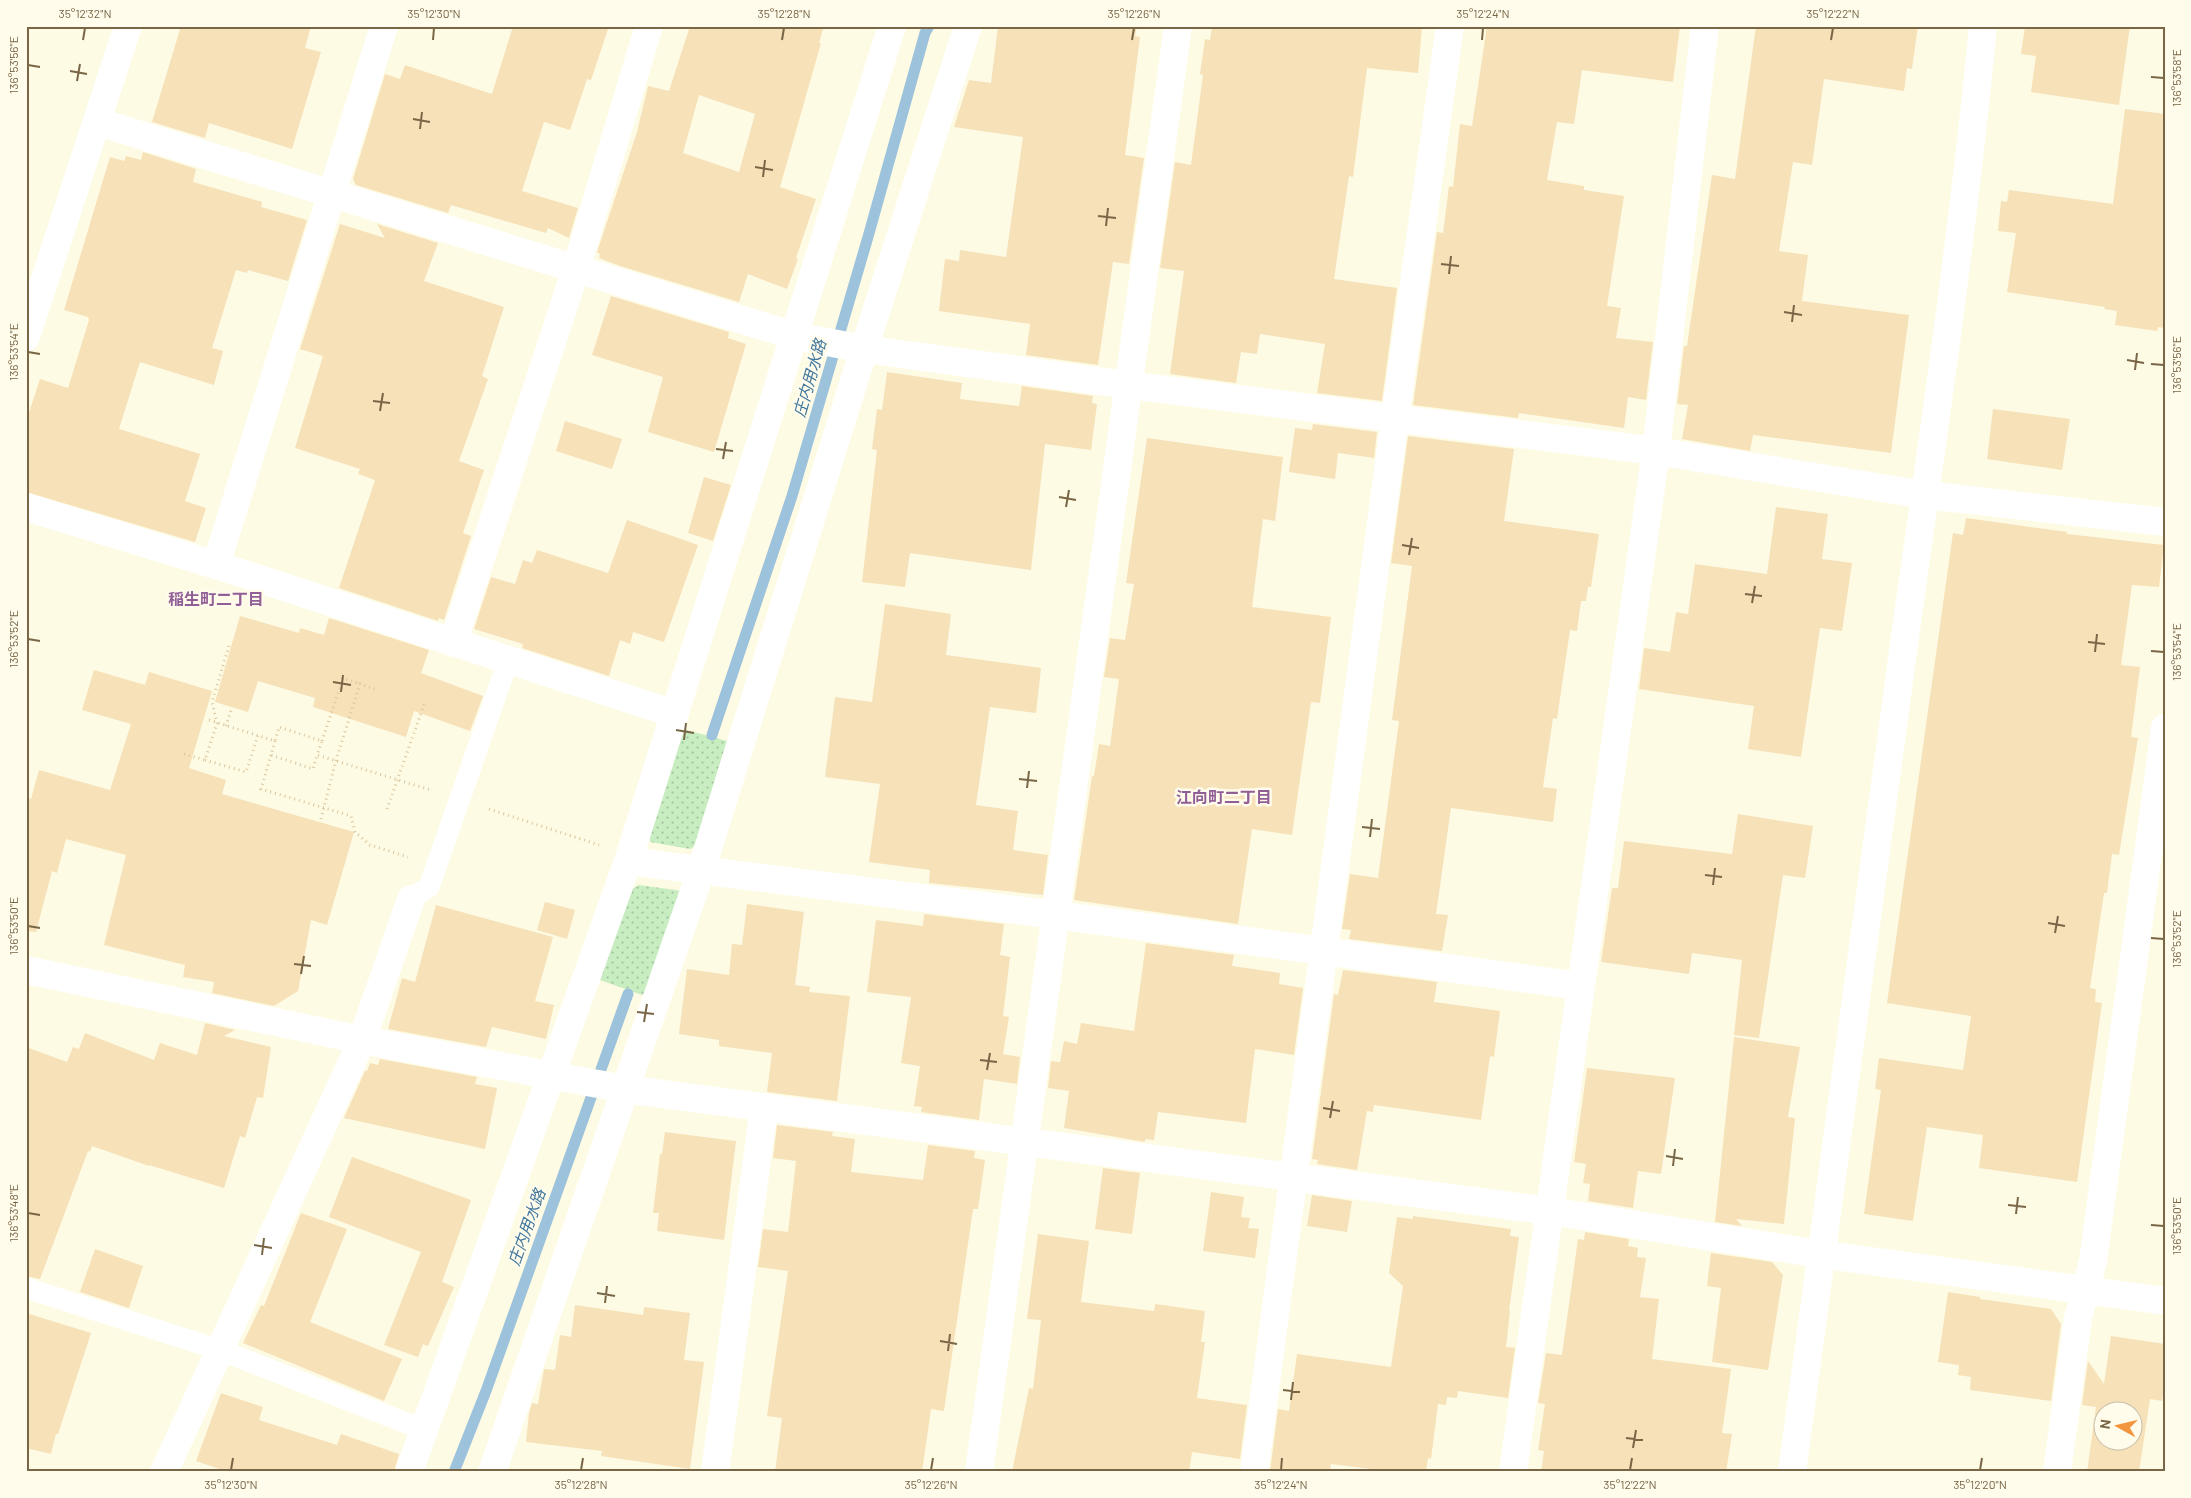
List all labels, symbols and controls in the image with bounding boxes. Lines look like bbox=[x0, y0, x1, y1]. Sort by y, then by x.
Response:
text: 35°12'32"N bbox=[58, 6, 112, 20]
text: 35°12'30"N bbox=[407, 6, 461, 20]
text: 35°12'28"N bbox=[757, 6, 811, 20]
text: 35°12'26"N bbox=[1107, 6, 1161, 20]
text: 35°12'24"N bbox=[1456, 6, 1510, 20]
text: 35°12'22"N bbox=[1806, 6, 1860, 20]
text: 136°53'56"E bbox=[6, 36, 20, 94]
text: 136°53'58"E bbox=[2169, 49, 2183, 107]
text: 136°53'54"E bbox=[6, 323, 20, 381]
water label: 庄内用水路 bbox=[789, 335, 830, 419]
text: 136°53'56"E bbox=[2169, 336, 2183, 394]
district label: 稲生町二丁目 bbox=[168, 589, 264, 608]
text: 136°53'52"E bbox=[6, 610, 20, 668]
text: 136°53'54"E bbox=[2169, 623, 2183, 681]
district label: 江向町二丁目 bbox=[1176, 787, 1272, 806]
text: 136°53'50"E bbox=[6, 897, 20, 955]
text: 136°53'52"E bbox=[2169, 910, 2183, 968]
text: 136°53'48"E bbox=[6, 1184, 20, 1242]
water label: 庄内用水路 bbox=[503, 1184, 549, 1268]
text: 136°53'50"E bbox=[2169, 1197, 2183, 1255]
north arrow bbox=[2094, 1400, 2144, 1450]
text: N bbox=[2096, 1418, 2114, 1430]
text: 35°12'30"N bbox=[204, 1477, 258, 1491]
text: 35°12'28"N bbox=[554, 1477, 608, 1491]
text: 35°12'26"N bbox=[904, 1477, 958, 1491]
text: 35°12'24"N bbox=[1254, 1477, 1308, 1491]
text: 35°12'22"N bbox=[1603, 1477, 1657, 1491]
text: 35°12'20"N bbox=[1953, 1477, 2007, 1491]

